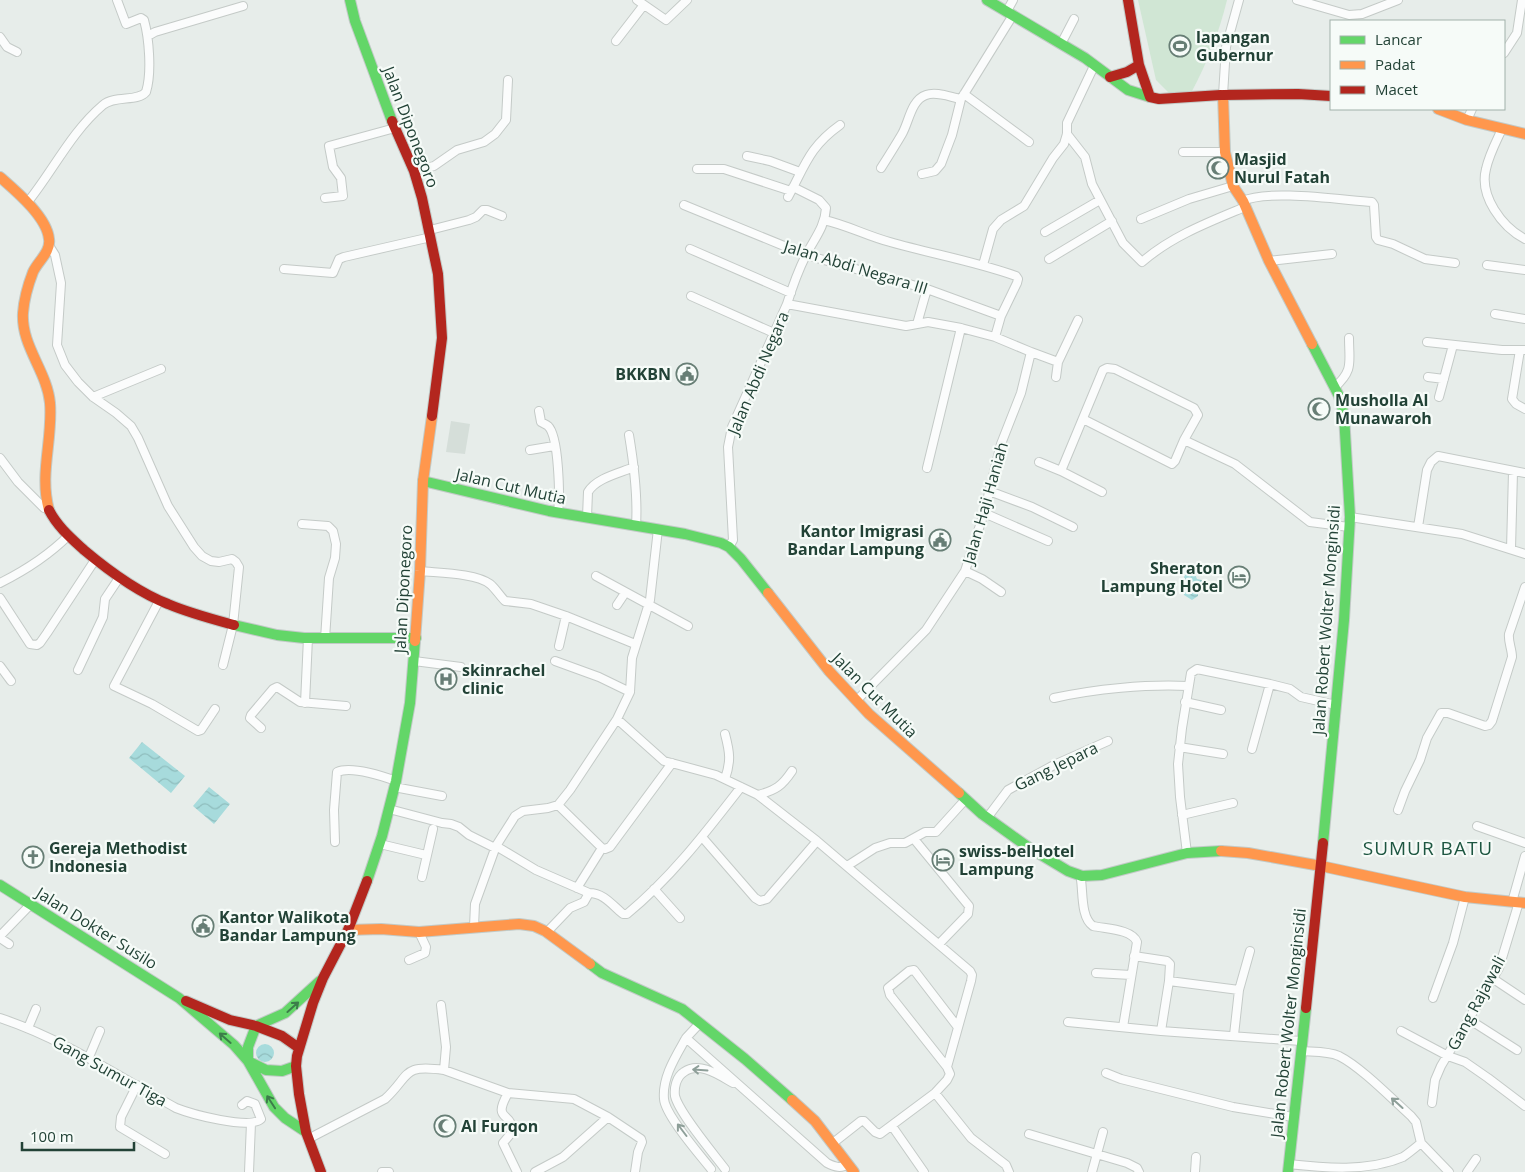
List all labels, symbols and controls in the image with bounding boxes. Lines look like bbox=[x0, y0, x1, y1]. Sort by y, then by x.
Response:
legend bbox=[1330, 20, 1505, 110]
place label: lapangan Gubernur bbox=[1196, 26, 1273, 66]
text: Lancar bbox=[1375, 29, 1422, 49]
sports icon: lapangan Gubernur bbox=[1168, 34, 1192, 58]
text: Padat bbox=[1375, 54, 1415, 74]
street label: Jalan Diponegoro bbox=[377, 61, 444, 191]
text: Macet bbox=[1375, 79, 1418, 99]
place label: Masjid Nurul Fatah bbox=[1234, 148, 1330, 188]
mosque icon: Masjid Nurul Fatah bbox=[1206, 156, 1230, 180]
street label: Jalan Abdi Negara III bbox=[779, 234, 931, 299]
street label: Jalan Abdi Negara bbox=[721, 308, 794, 440]
public building icon: BKKBN bbox=[675, 362, 699, 386]
place label: BKKBN bbox=[615, 363, 671, 385]
place label: Musholla Al Munawaroh bbox=[1335, 389, 1432, 429]
mosque icon: Musholla Al Munawaroh bbox=[1307, 397, 1331, 421]
street label: Jalan Haji Haniah bbox=[956, 439, 1013, 569]
street label: Jalan Cut Mutia bbox=[452, 462, 568, 509]
street label: Jalan Robert Wolter Monginsidi bbox=[1307, 504, 1345, 738]
place label: Kantor Imigrasi Bandar Lampung bbox=[787, 520, 924, 560]
street label: Jalan Diponegoro bbox=[389, 524, 417, 656]
public building icon: Kantor Imigrasi Bandar Lampung bbox=[928, 528, 952, 552]
place label: Sheraton Lampung Hotel bbox=[1101, 557, 1223, 597]
hotel icon: Sheraton Lampung Hotel bbox=[1227, 565, 1251, 589]
street label: Jalan Cut Mutia bbox=[826, 646, 923, 743]
place label: skinrachel clinic bbox=[462, 659, 545, 699]
hospital icon: skinrachel clinic bbox=[434, 667, 458, 691]
street label: Gang Jepara bbox=[1010, 736, 1102, 796]
district label: SUMUR BATU bbox=[1363, 835, 1493, 861]
place label: Gereja Methodist Indonesia bbox=[49, 837, 187, 877]
place label: swiss-belHotel Lampung bbox=[959, 840, 1074, 880]
church icon: Gereja Methodist Indonesia bbox=[21, 845, 45, 869]
hotel icon: swiss-belHotel Lampung bbox=[931, 848, 955, 872]
street label: Jalan Dokter Susilo bbox=[31, 881, 162, 974]
place label: Kantor Walikota Bandar Lampung bbox=[219, 906, 356, 946]
street label: Jalan Robert Wolter Monginsidi bbox=[1265, 907, 1311, 1141]
public building icon: Kantor Walikota Bandar Lampung bbox=[191, 914, 215, 938]
street label: Gang Rajawali bbox=[1442, 952, 1510, 1054]
one-way arrow bbox=[286, 1001, 299, 1012]
street label: Gang Sumur Tiga bbox=[49, 1030, 171, 1112]
one-way arrow bbox=[219, 1032, 232, 1043]
one-way arrow bbox=[692, 1065, 708, 1074]
one-way arrow bbox=[266, 1095, 276, 1109]
one-way arrow bbox=[1390, 1098, 1403, 1109]
mosque icon: Al Furqon bbox=[433, 1114, 457, 1138]
place label: Al Furqon bbox=[461, 1115, 538, 1137]
scale bar bbox=[22, 1120, 135, 1152]
one-way arrow bbox=[676, 1124, 687, 1137]
text: 100 m bbox=[30, 1126, 74, 1146]

